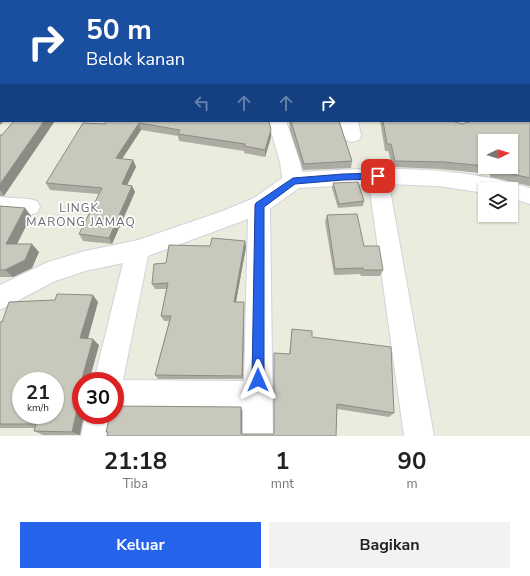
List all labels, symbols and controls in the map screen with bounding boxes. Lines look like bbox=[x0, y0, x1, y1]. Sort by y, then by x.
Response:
text: 50 m bbox=[86, 11, 152, 49]
icon: right bbox=[20, 16, 72, 68]
text: Belok kanan bbox=[86, 47, 185, 71]
icon: left bbox=[191, 92, 213, 114]
icon: ahead bbox=[233, 92, 255, 114]
icon: ahead bbox=[275, 92, 297, 114]
icon: right bbox=[317, 92, 339, 114]
north arrow bbox=[478, 134, 518, 174]
map controls bbox=[478, 134, 518, 222]
pin bbox=[361, 159, 395, 193]
icon: arrive bbox=[367, 165, 389, 187]
button: layers bbox=[478, 182, 518, 222]
district label: LINGK. MARONG JAMAQ bbox=[26, 200, 136, 230]
position arrow bbox=[237, 359, 279, 401]
speed limit sign: 30 bbox=[72, 372, 124, 424]
text: 21 bbox=[26, 379, 50, 406]
text: km/h bbox=[27, 401, 49, 415]
text: 21:18 bbox=[104, 445, 167, 477]
text: 1 bbox=[275, 445, 290, 477]
text: 90 bbox=[398, 445, 426, 477]
text: Tiba bbox=[123, 475, 148, 493]
text: mnt bbox=[271, 475, 294, 493]
text: m bbox=[406, 475, 418, 493]
button: Keluar bbox=[20, 522, 261, 568]
button: Bagikan bbox=[269, 522, 510, 568]

